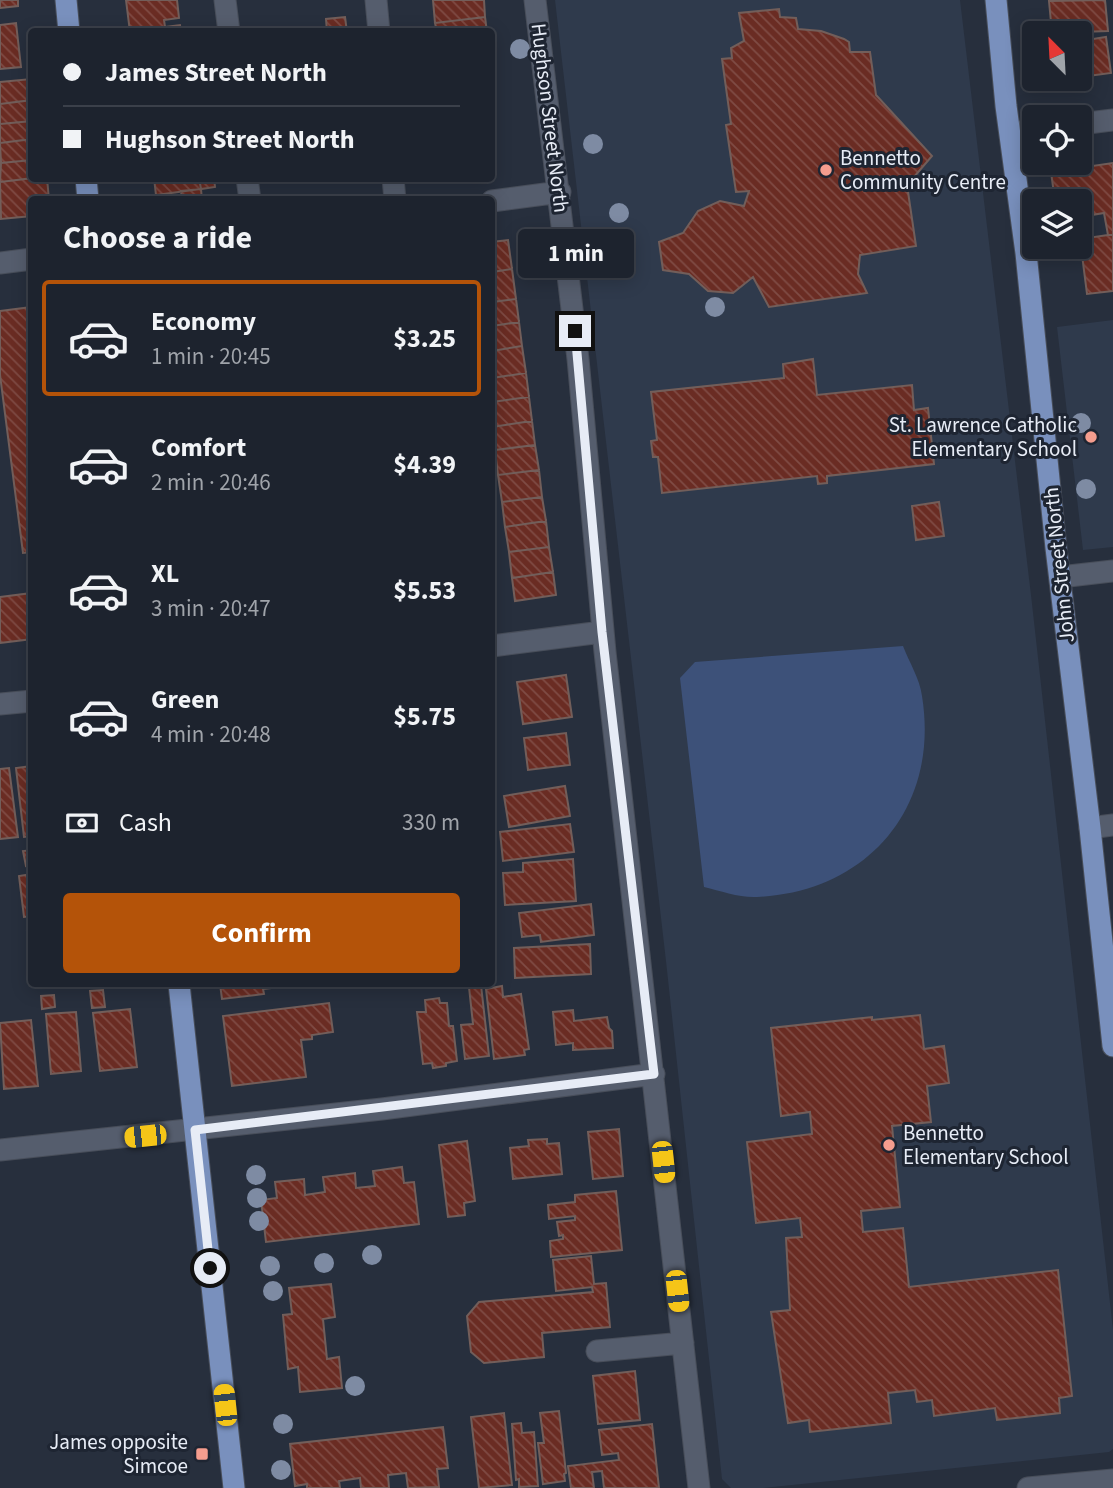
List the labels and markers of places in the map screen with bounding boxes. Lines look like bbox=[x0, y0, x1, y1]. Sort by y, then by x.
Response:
place label: Bennetto Community Centre bbox=[840, 143, 1006, 197]
marker: Bennetto Community Centre bbox=[818, 162, 834, 178]
place label: St. Lawrence Catholic Elementary School bbox=[889, 410, 1077, 464]
marker: St. Lawrence Catholic Elementary School bbox=[1083, 429, 1099, 445]
place label: Bennetto Elementary School bbox=[903, 1118, 1069, 1172]
marker: Bennetto Elementary School bbox=[881, 1137, 897, 1153]
place label: James opposite Simcoe bbox=[49, 1427, 188, 1481]
marker: James opposite Simcoe bbox=[194, 1446, 210, 1462]

